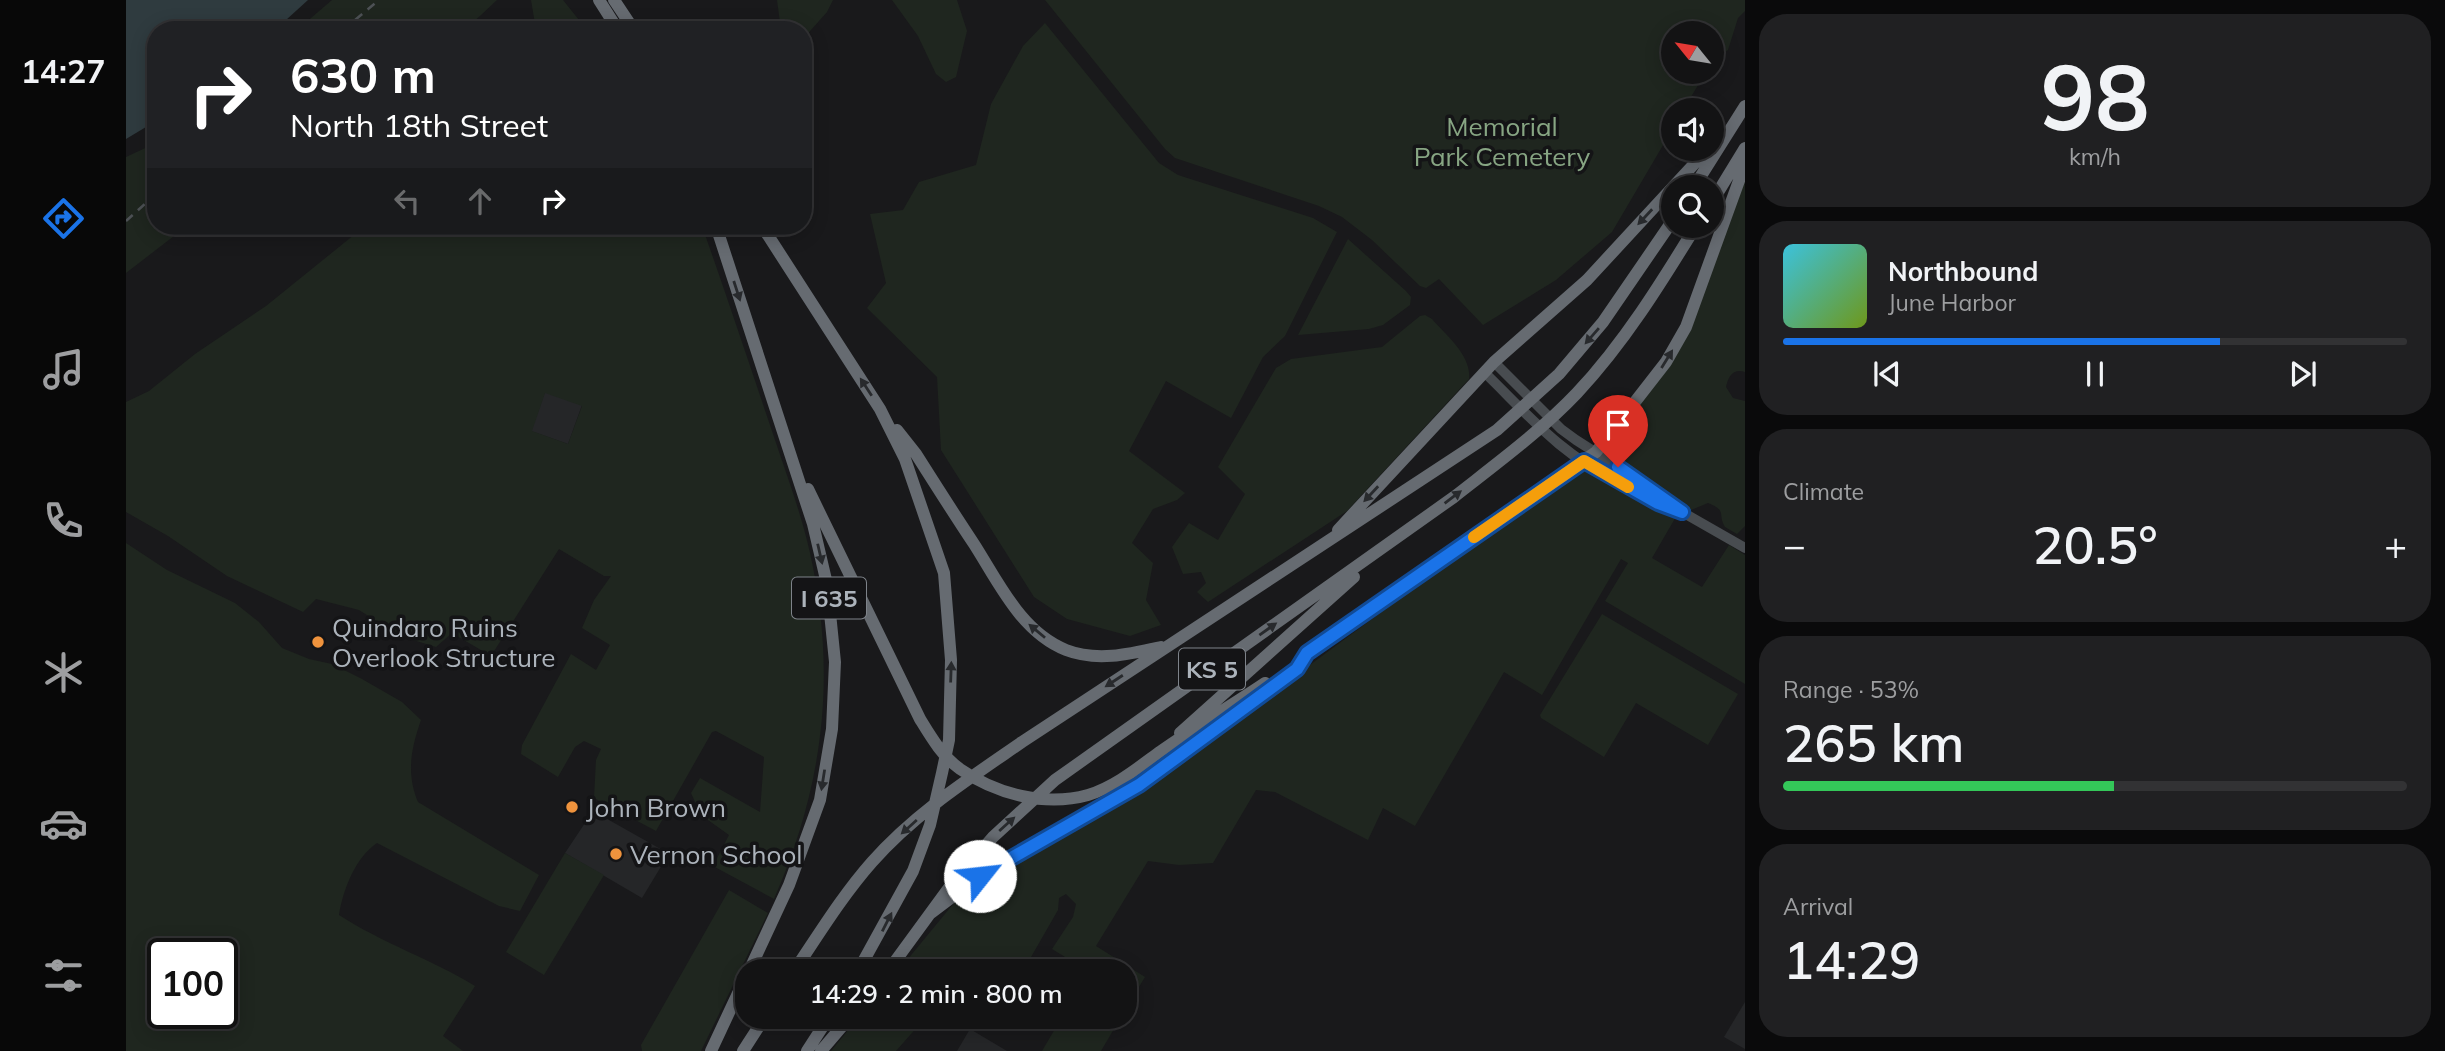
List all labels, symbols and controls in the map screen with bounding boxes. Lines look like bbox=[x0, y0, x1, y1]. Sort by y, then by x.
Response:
north arrow bbox=[1661, 21, 1724, 84]
map controls bbox=[1661, 21, 1724, 238]
text: 98 bbox=[2040, 39, 2150, 153]
text: 630 m bbox=[290, 44, 436, 105]
icon: right bbox=[175, 49, 266, 140]
text: 14:27 bbox=[21, 51, 105, 91]
button: sound bbox=[1661, 98, 1724, 161]
text: North 18th Street bbox=[290, 105, 548, 145]
park label: Memorial Park Cemetery bbox=[1414, 110, 1591, 173]
text: km/h bbox=[2069, 142, 2121, 171]
button: search bbox=[1661, 175, 1724, 238]
icon: left bbox=[388, 182, 426, 220]
icon: ahead bbox=[461, 182, 499, 220]
icon: right bbox=[534, 182, 572, 220]
icon: directions bbox=[39, 194, 88, 243]
one-way arrow bbox=[1637, 208, 1653, 226]
text: Northbound bbox=[1888, 255, 2038, 288]
one-way arrow bbox=[732, 280, 743, 301]
text: June Harbor bbox=[1888, 288, 2016, 317]
one-way arrow bbox=[1584, 327, 1600, 345]
icon: music bbox=[39, 345, 88, 394]
one-way arrow bbox=[1661, 350, 1674, 369]
icon: previous bbox=[1868, 355, 1906, 393]
icon: pause bbox=[2076, 355, 2114, 393]
icon: next bbox=[2284, 355, 2322, 393]
one-way arrow bbox=[860, 378, 873, 397]
pin bbox=[1588, 395, 1648, 467]
icon: arrive bbox=[1599, 406, 1637, 444]
text: Climate bbox=[1783, 477, 1864, 506]
one-way arrow bbox=[1363, 485, 1379, 503]
one-way arrow bbox=[1444, 490, 1462, 505]
icon: phone bbox=[39, 496, 88, 545]
text: 20.5° bbox=[2032, 512, 2158, 577]
text: − bbox=[1783, 521, 1806, 569]
text: + bbox=[2384, 521, 2407, 569]
one-way arrow bbox=[815, 543, 826, 565]
road number: I 635 bbox=[792, 578, 866, 618]
place label: Quindaro Ruins Overlook Structure bbox=[332, 611, 555, 674]
one-way arrow bbox=[1259, 622, 1277, 636]
one-way arrow bbox=[1029, 624, 1046, 639]
marker: Quindaro Ruins Overlook Structure bbox=[310, 634, 326, 650]
icon: climate bbox=[39, 648, 88, 697]
road number: KS 5 bbox=[1179, 648, 1245, 690]
one-way arrow bbox=[945, 661, 957, 683]
one-way arrow bbox=[1104, 675, 1124, 688]
text: Range · 53% bbox=[1783, 675, 1919, 704]
text: 265 km bbox=[1783, 710, 1964, 775]
one-way arrow bbox=[817, 769, 828, 791]
place label: John Brown bbox=[586, 791, 726, 824]
icon: car bbox=[39, 799, 88, 848]
marker: John Brown bbox=[564, 799, 580, 815]
one-way arrow bbox=[998, 816, 1015, 832]
one-way arrow bbox=[900, 819, 918, 835]
place label: Vernon School bbox=[630, 838, 803, 871]
position arrow bbox=[943, 839, 1017, 913]
marker: Vernon School bbox=[608, 846, 624, 862]
text: Arrival bbox=[1783, 892, 1853, 921]
one-way arrow bbox=[881, 912, 892, 932]
text: 14:29 bbox=[1783, 927, 1920, 992]
speed limit sign: 100 bbox=[147, 938, 238, 1029]
icon: filters bbox=[39, 951, 88, 1000]
text: 14:29 · 2 min · 800 m bbox=[809, 977, 1063, 1010]

